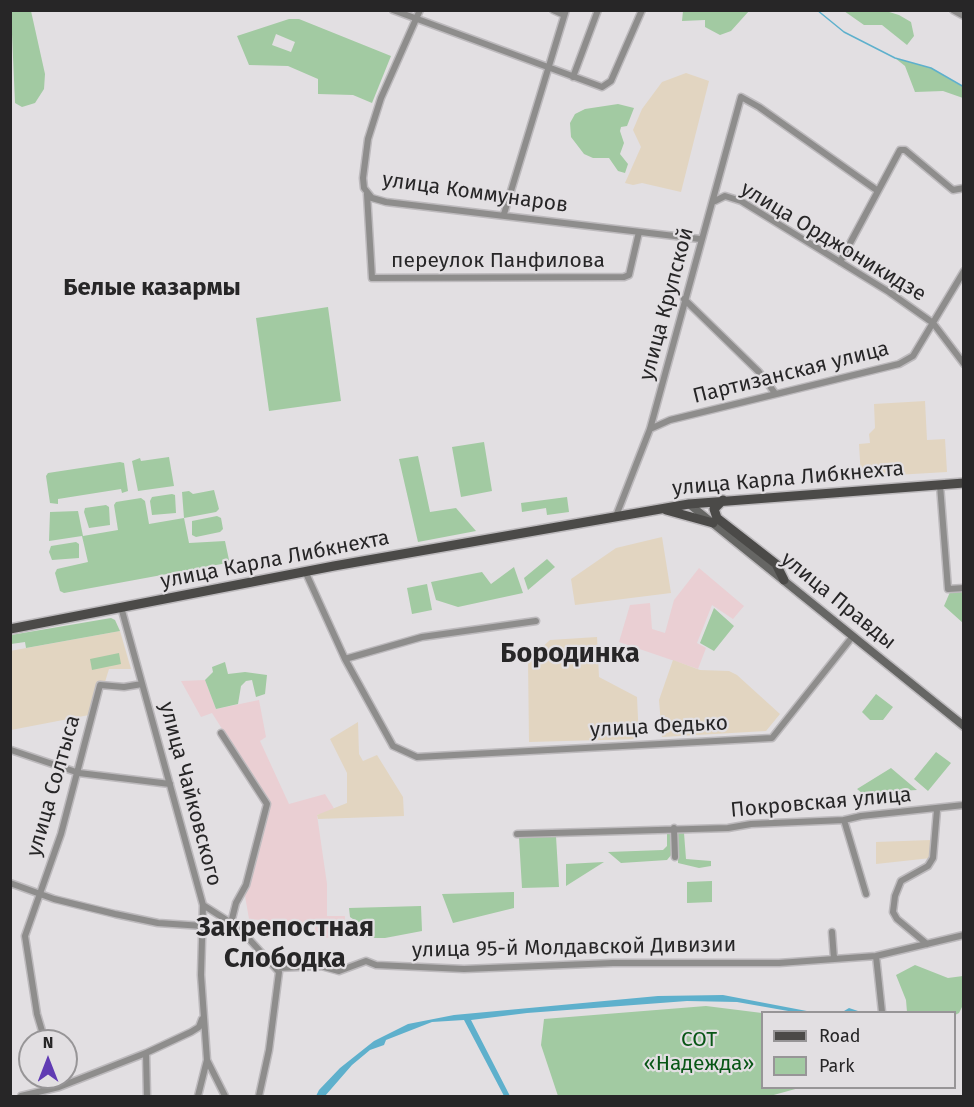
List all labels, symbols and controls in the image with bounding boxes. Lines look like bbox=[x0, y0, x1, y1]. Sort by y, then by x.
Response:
street label: улица Коммунаров bbox=[381, 167, 569, 219]
street label: улица Орджоникидзе bbox=[736, 177, 930, 307]
street label: улица Крупской bbox=[634, 225, 700, 383]
street label: переулок Панфилова bbox=[391, 248, 605, 274]
district label: Белые казармы bbox=[63, 274, 241, 302]
street label: Партизанская улица bbox=[690, 336, 892, 410]
street label: улица Карла Либкнехта bbox=[671, 456, 905, 502]
street label: улица Карла Либкнехта bbox=[158, 525, 392, 595]
street label: улица Правды bbox=[775, 547, 901, 655]
district label: Бородинка bbox=[500, 638, 640, 670]
street label: улица Чайковского bbox=[153, 699, 227, 889]
street label: улица Федько bbox=[589, 711, 729, 743]
street label: улица Солтыса bbox=[22, 713, 86, 859]
street label: Покровская улица bbox=[729, 783, 913, 823]
district label: Закрепостная Слободка bbox=[196, 912, 374, 975]
street label: улица 95-й Молдавской Дивизии bbox=[412, 933, 736, 963]
legend bbox=[761, 1011, 956, 1089]
text: Road bbox=[819, 1025, 861, 1047]
park label: СОТ «Надежда» bbox=[644, 1027, 754, 1077]
north arrow bbox=[18, 1029, 78, 1089]
text: N bbox=[43, 1033, 53, 1052]
text: Park bbox=[819, 1055, 854, 1077]

